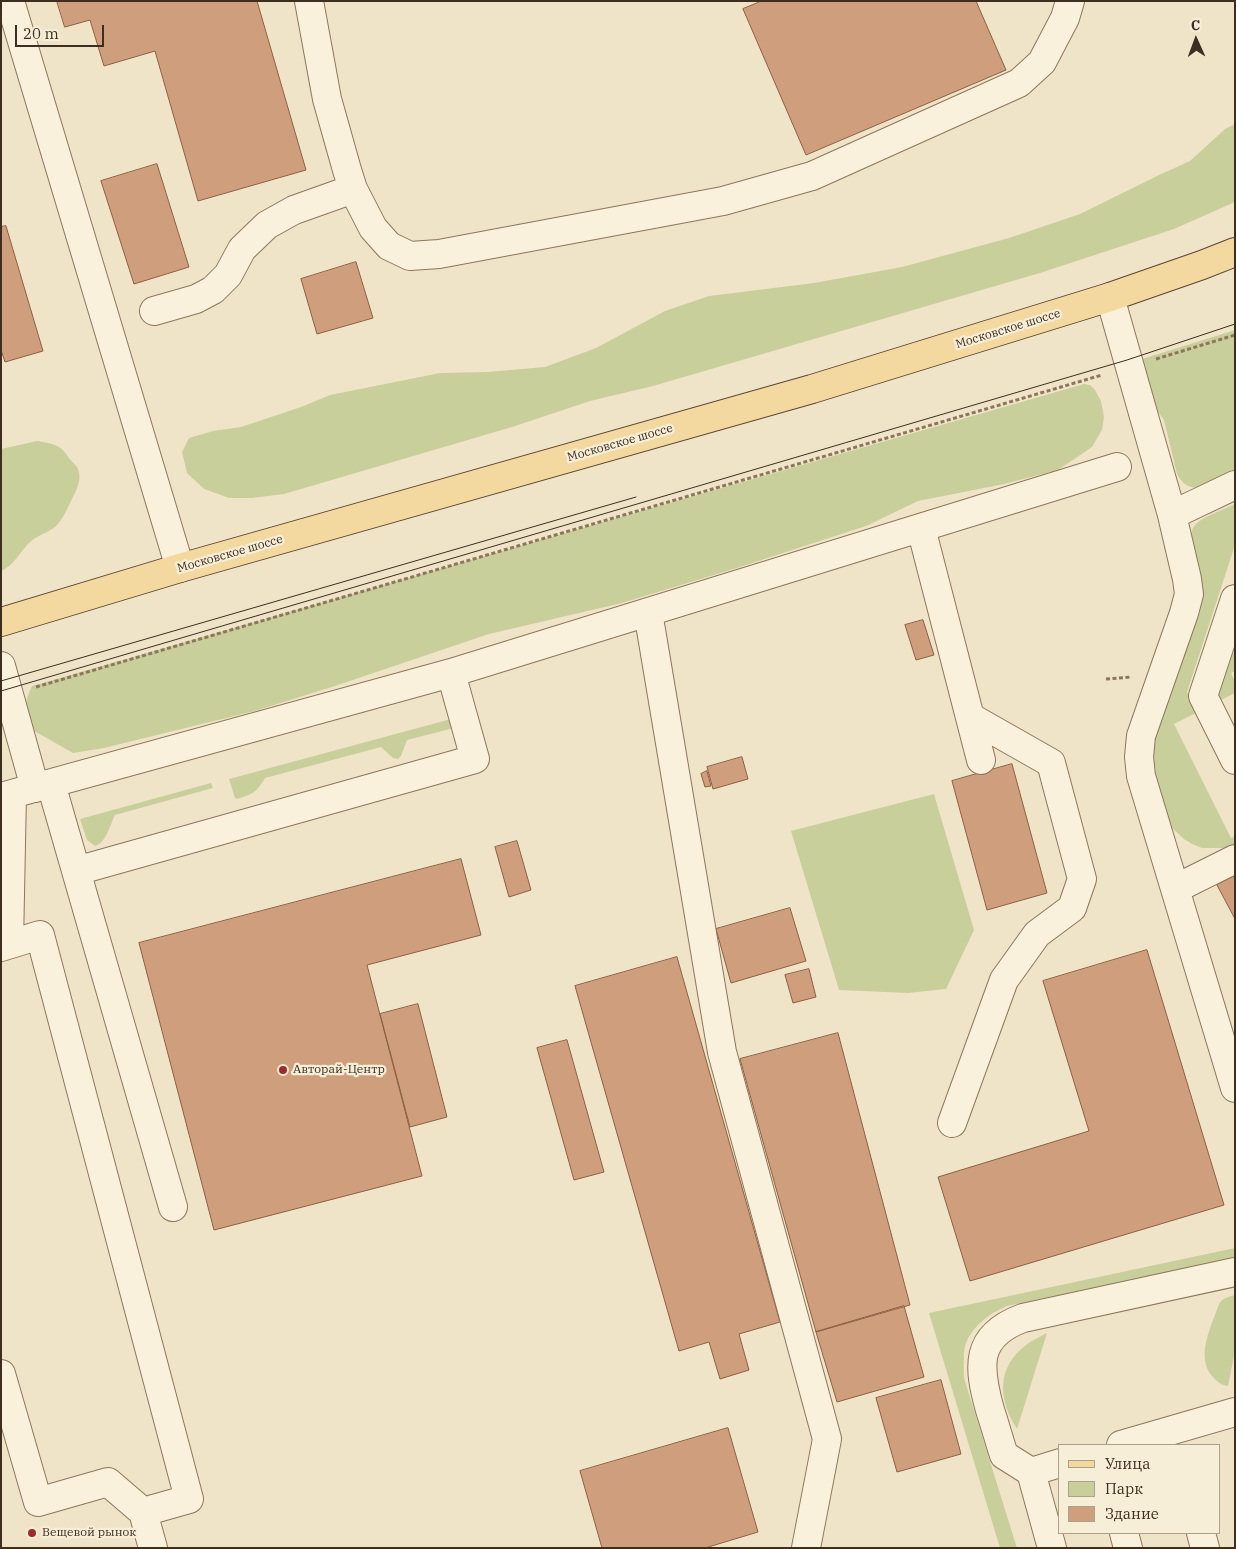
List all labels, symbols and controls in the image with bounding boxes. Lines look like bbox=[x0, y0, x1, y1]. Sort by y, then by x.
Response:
scale bar bbox=[18, 15, 106, 47]
north arrow bbox=[1171, 15, 1221, 65]
text: С bbox=[1191, 16, 1200, 34]
text: 20 m bbox=[23, 24, 59, 43]
street label: Московское шоссе bbox=[954, 306, 1062, 352]
street label: Московское шоссе bbox=[566, 421, 674, 465]
street label: Московское шоссе bbox=[176, 532, 284, 576]
place label: Авторай-Центр bbox=[293, 1063, 385, 1077]
marker: Авторай-Центр bbox=[277, 1064, 289, 1076]
legend bbox=[1058, 1444, 1221, 1534]
text: Улица bbox=[1105, 1454, 1150, 1473]
text: Парк bbox=[1105, 1479, 1143, 1498]
text: Здание bbox=[1105, 1504, 1159, 1523]
place label: Вещевой рынок bbox=[42, 1526, 136, 1540]
marker: Вещевой рынок bbox=[26, 1527, 38, 1539]

